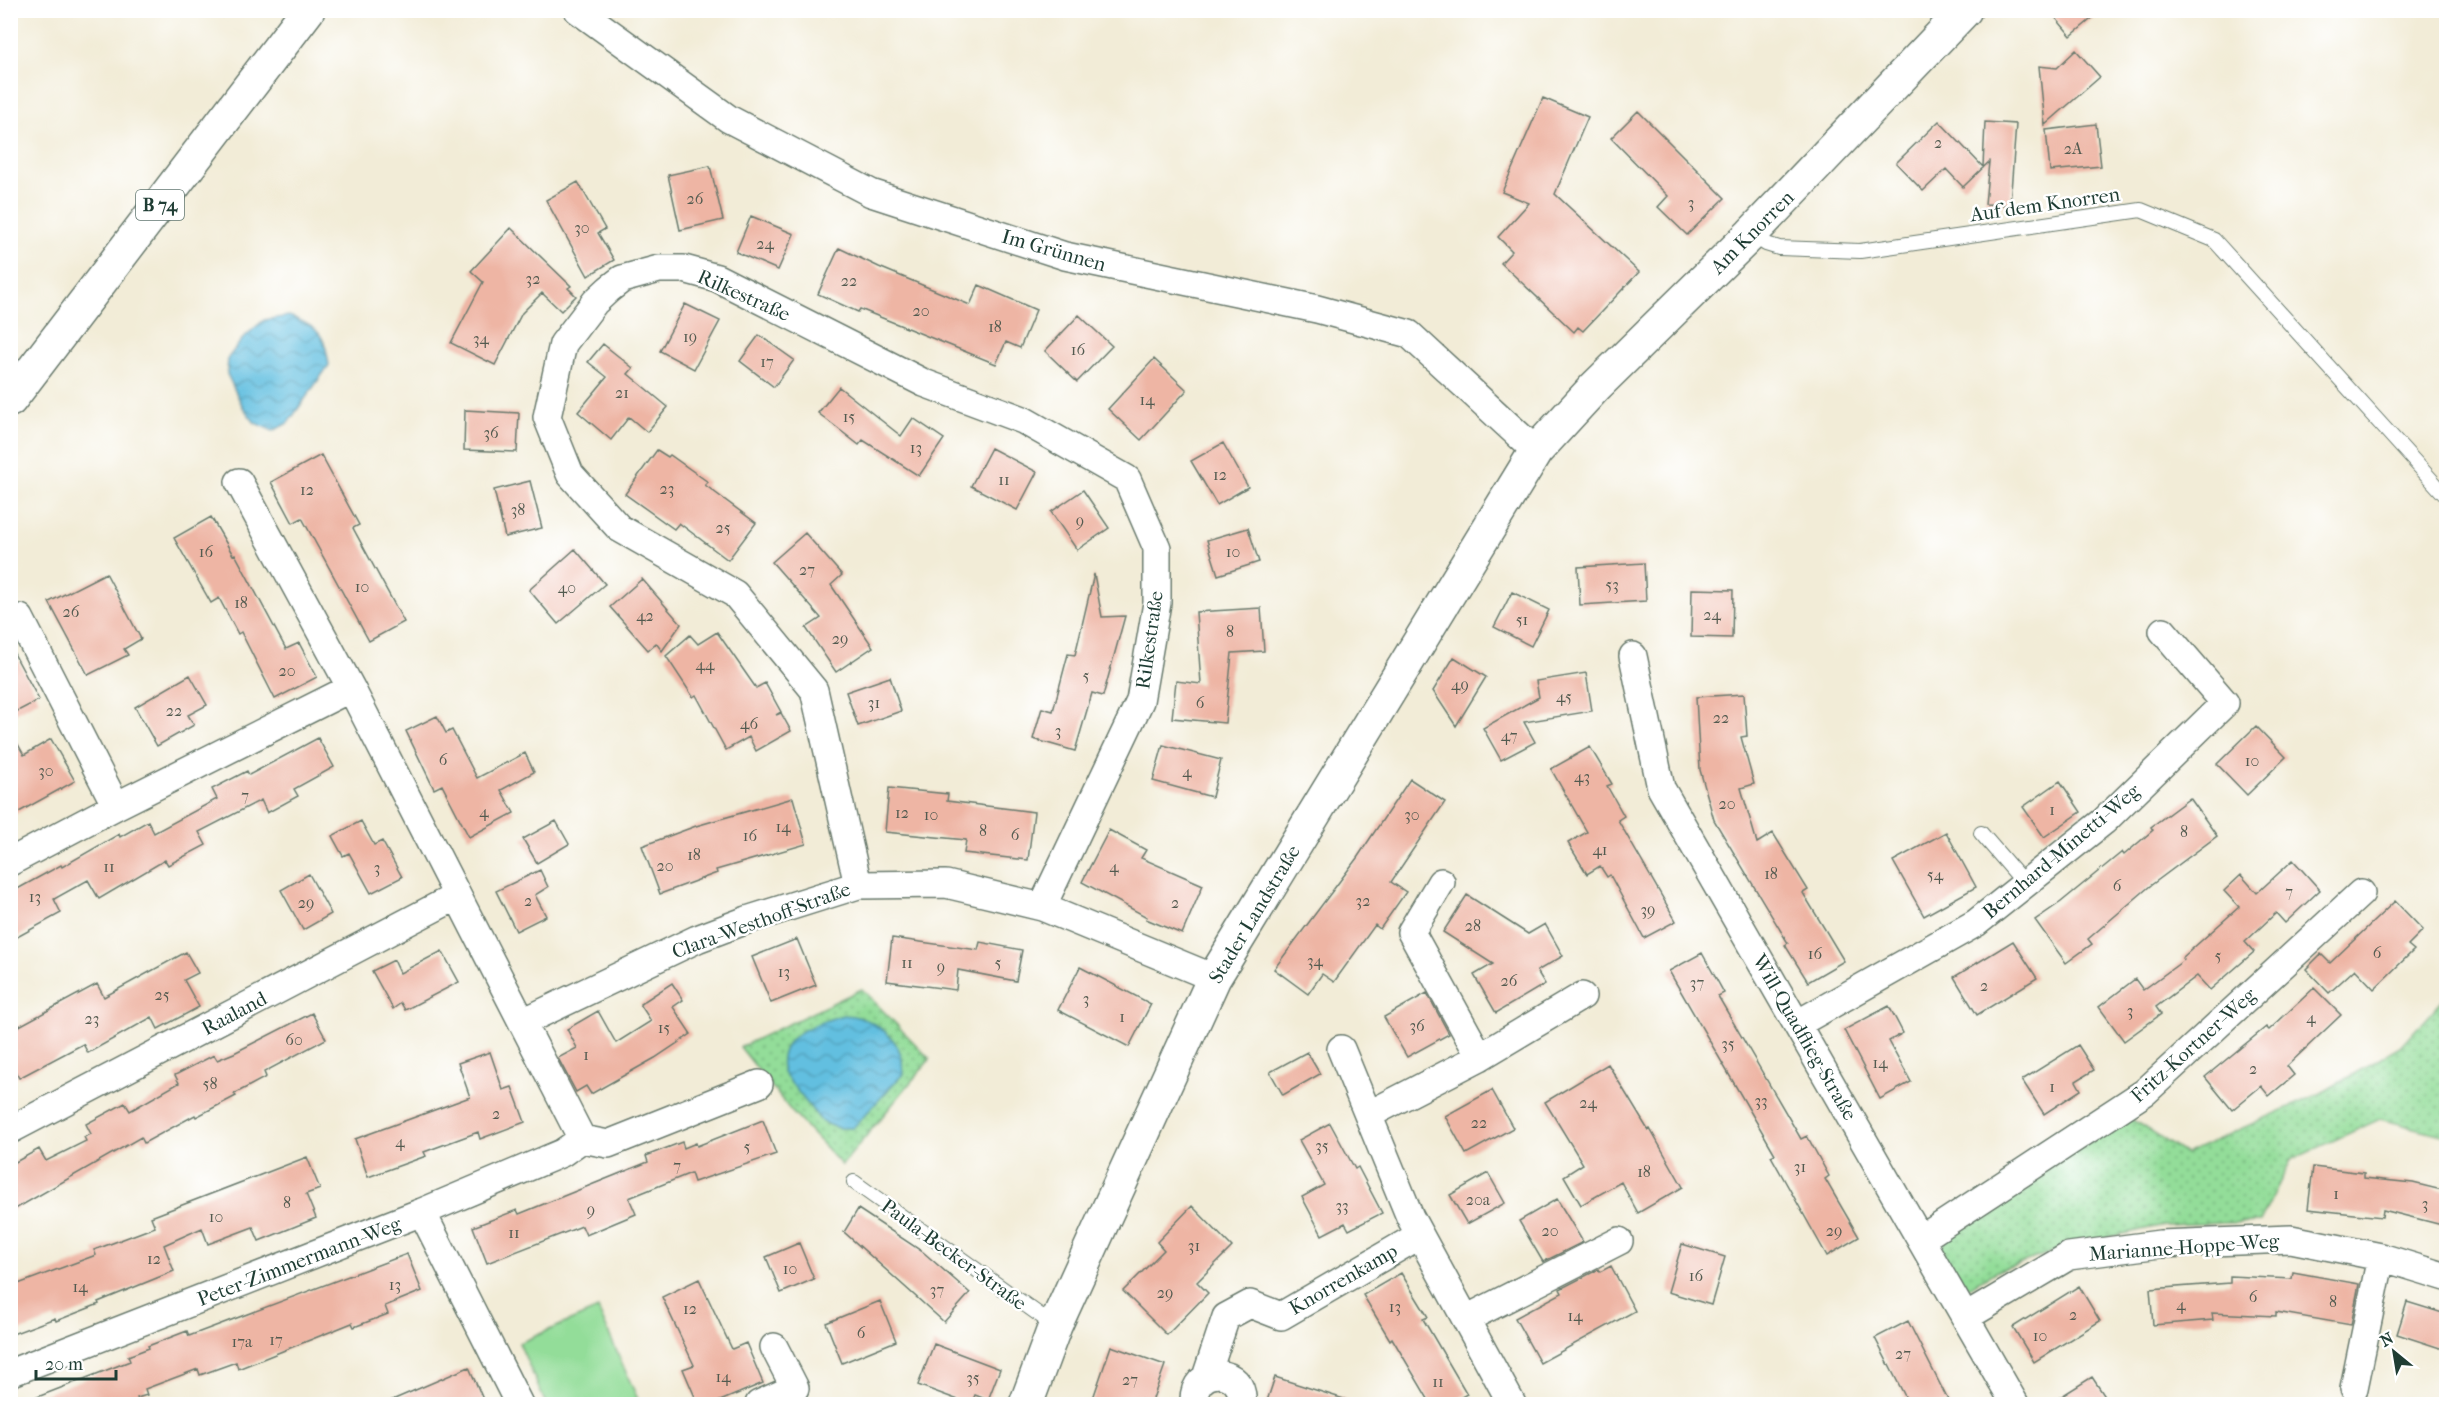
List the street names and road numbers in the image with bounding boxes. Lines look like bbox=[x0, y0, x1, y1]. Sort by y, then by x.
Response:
street label: Auf dem Knorren bbox=[1968, 183, 2122, 227]
street label: Am Knorren bbox=[1705, 186, 1799, 279]
road number: B 74 bbox=[136, 190, 184, 220]
street label: Im Grünnen bbox=[999, 225, 1109, 276]
street label: Rilkestraße bbox=[694, 265, 794, 326]
street label: Rilkestraße bbox=[1131, 589, 1168, 691]
street label: Bernhard-Minetti-Weg bbox=[1978, 779, 2145, 924]
street label: Stader Landstraße bbox=[1204, 841, 1305, 988]
street label: Clara-Westhoff-Straße bbox=[669, 877, 854, 963]
street label: Will-Quadflieg-Straße bbox=[1747, 949, 1861, 1124]
street label: Fritz-Kortner-Weg bbox=[2126, 983, 2261, 1107]
street label: Raaland bbox=[198, 986, 272, 1040]
street label: Paula-Becker-Straße bbox=[877, 1194, 1031, 1315]
street label: Peter-Zimmermann-Weg bbox=[194, 1212, 405, 1311]
street label: Marianne-Hoppe-Weg bbox=[2088, 1229, 2280, 1266]
street label: Knorrenkamp bbox=[1285, 1239, 1402, 1320]

